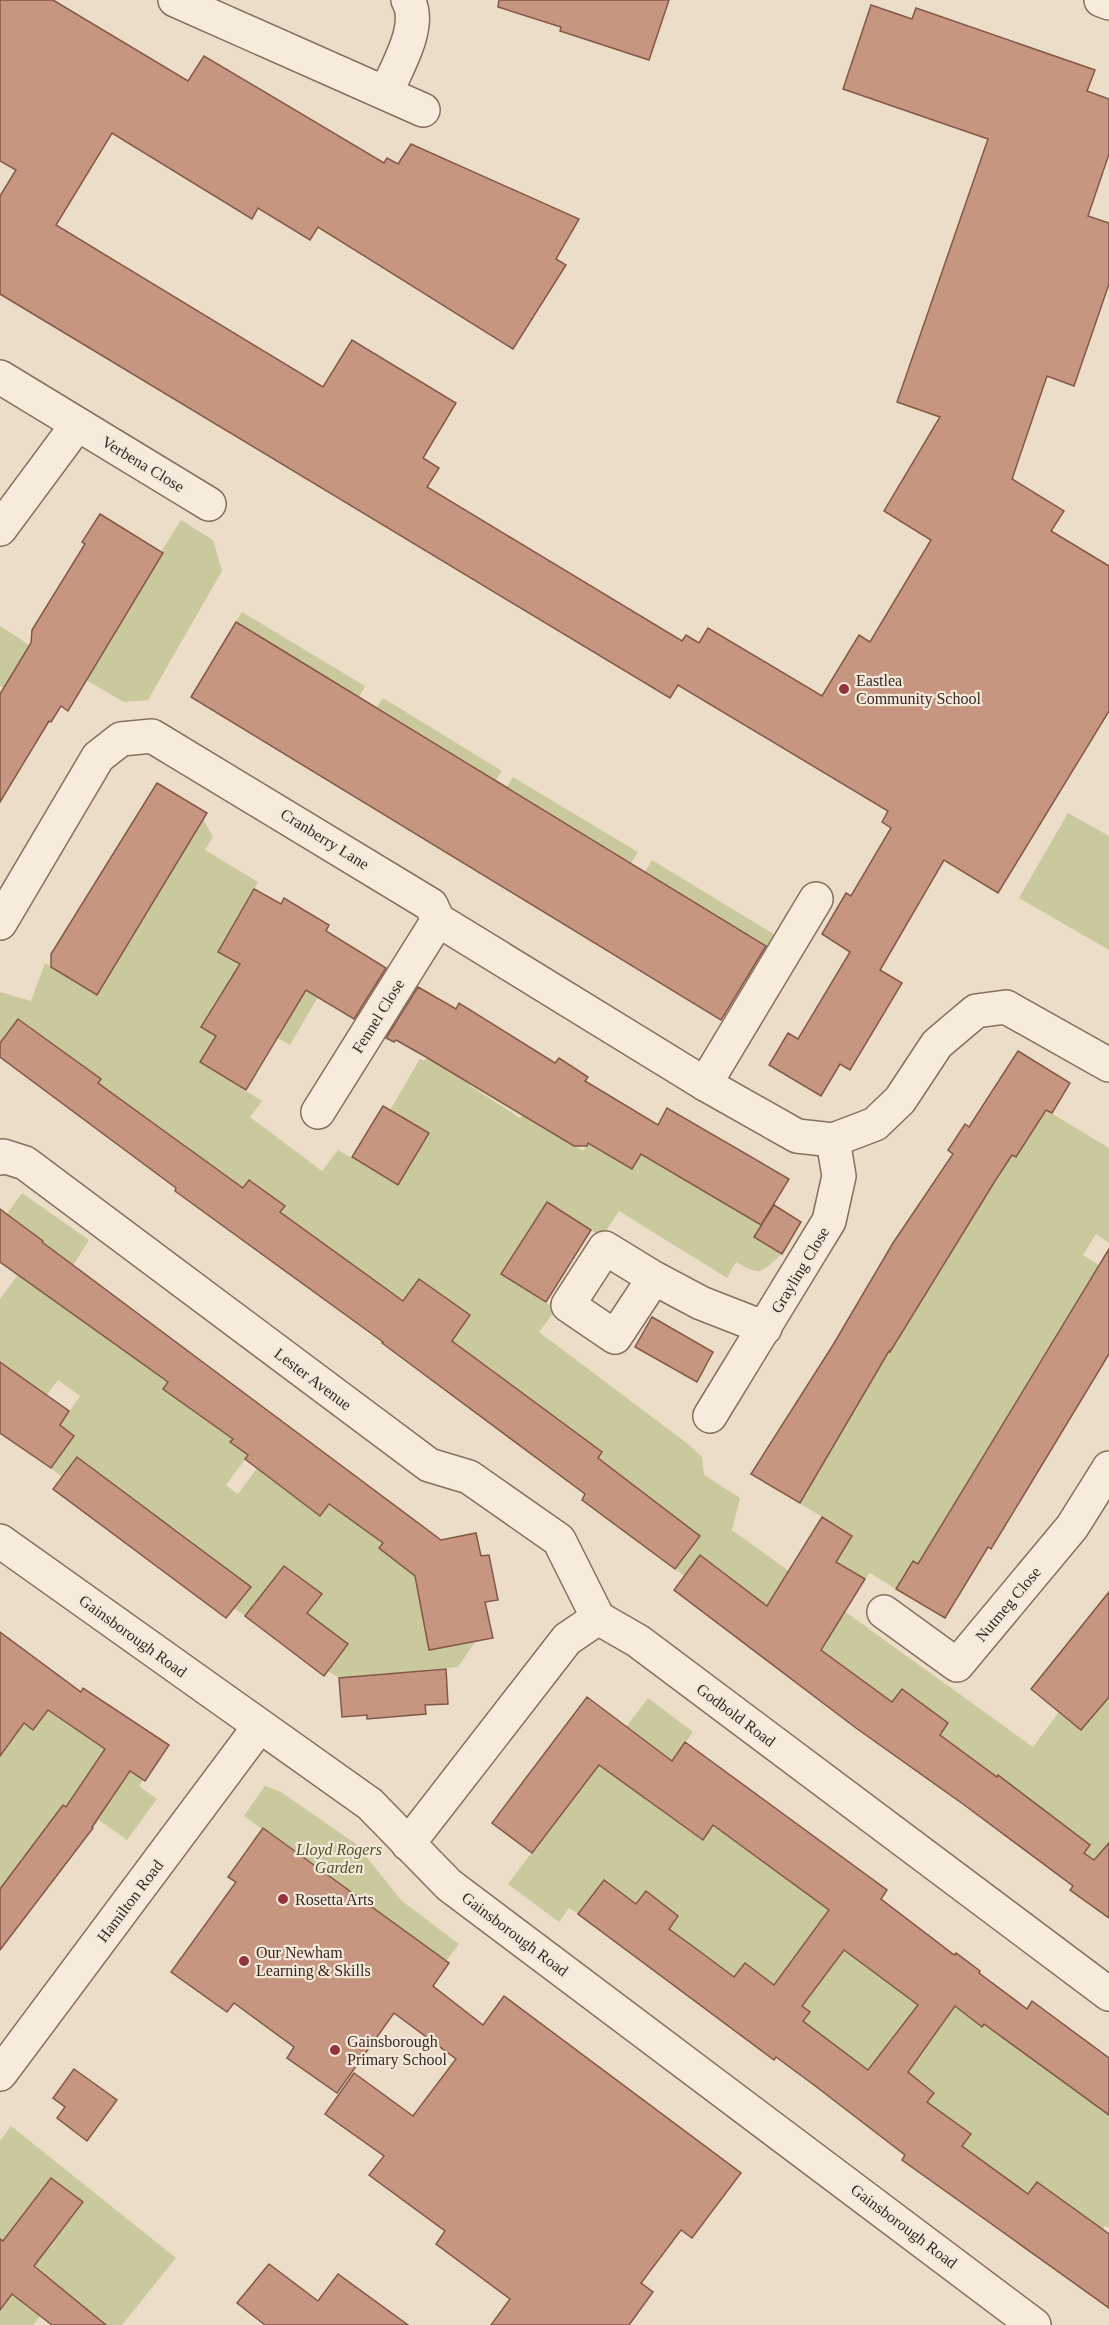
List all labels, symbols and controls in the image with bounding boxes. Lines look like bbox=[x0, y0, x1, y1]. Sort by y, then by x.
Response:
street label: Verbena Close bbox=[99, 433, 187, 495]
place label: Eastlea Community School bbox=[856, 672, 981, 708]
marker: Eastlea Community School bbox=[837, 682, 851, 696]
street label: Cranberry Lane bbox=[277, 805, 372, 874]
street label: Fennel Close bbox=[349, 976, 407, 1056]
street label: Grayling Close bbox=[768, 1224, 833, 1317]
street label: Lester Avenue bbox=[271, 1345, 355, 1413]
street label: Nutmeg Close bbox=[972, 1563, 1045, 1645]
street label: Gainsborough Road bbox=[75, 1591, 190, 1681]
street label: Godbold Road bbox=[693, 1680, 779, 1750]
park label: Lloyd Rogers Garden bbox=[295, 1841, 382, 1876]
street label: Hamilton Road bbox=[94, 1857, 166, 1945]
street label: Gainsborough Road bbox=[458, 1889, 571, 1980]
place label: Rosetta Arts bbox=[295, 1891, 374, 1908]
marker: Rosetta Arts bbox=[276, 1892, 290, 1906]
place label: Our Newham Learning & Skills bbox=[256, 1944, 371, 1980]
marker: Our Newham Learning & Skills bbox=[237, 1954, 251, 1968]
place label: Gainsborough Primary School bbox=[347, 2033, 448, 2069]
marker: Gainsborough Primary School bbox=[328, 2043, 342, 2057]
street label: Gainsborough Road bbox=[847, 2181, 960, 2272]

